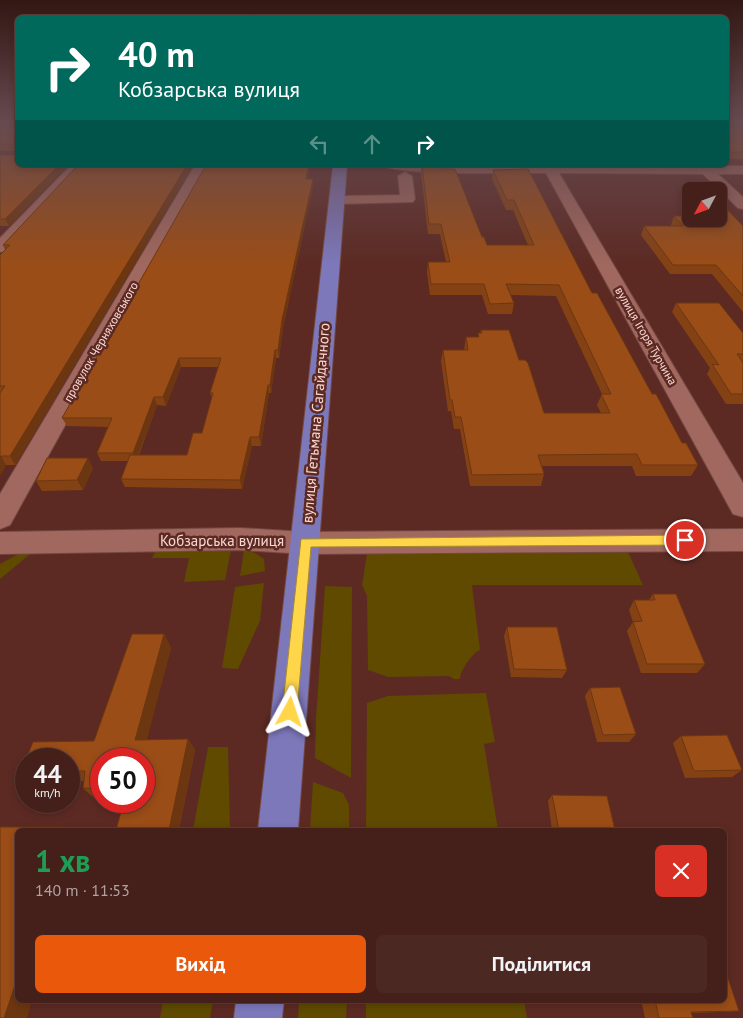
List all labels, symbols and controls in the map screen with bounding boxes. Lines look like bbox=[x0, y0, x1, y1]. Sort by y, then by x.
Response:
text: 40 m bbox=[118, 31, 195, 77]
icon: right bbox=[35, 35, 100, 100]
text: Кобзарська вулиця bbox=[118, 75, 300, 103]
icon: left bbox=[305, 130, 333, 158]
icon: ahead bbox=[358, 130, 386, 158]
icon: right bbox=[411, 130, 439, 158]
north arrow bbox=[682, 182, 728, 228]
map controls bbox=[682, 182, 727, 227]
street label: провулок Черняховського bbox=[60, 279, 141, 404]
street label: вулиця Ігоря Турчина bbox=[612, 284, 681, 387]
street label: вулиця Гетьмана Сагайдачного bbox=[297, 322, 334, 524]
pin bbox=[664, 519, 706, 561]
icon: arrive bbox=[671, 526, 699, 554]
street label: Кобзарська вулиця bbox=[160, 531, 284, 550]
position arrow bbox=[263, 685, 315, 737]
speed limit sign: 50 bbox=[90, 748, 155, 813]
text: 44 bbox=[33, 758, 62, 790]
text: km/h bbox=[34, 785, 61, 800]
text: 1 хв bbox=[35, 841, 91, 880]
button: close bbox=[655, 845, 707, 897]
text: 140 m · 11:53 bbox=[35, 880, 130, 900]
button: Вихід bbox=[35, 935, 366, 993]
button: Поділитися bbox=[376, 935, 707, 993]

